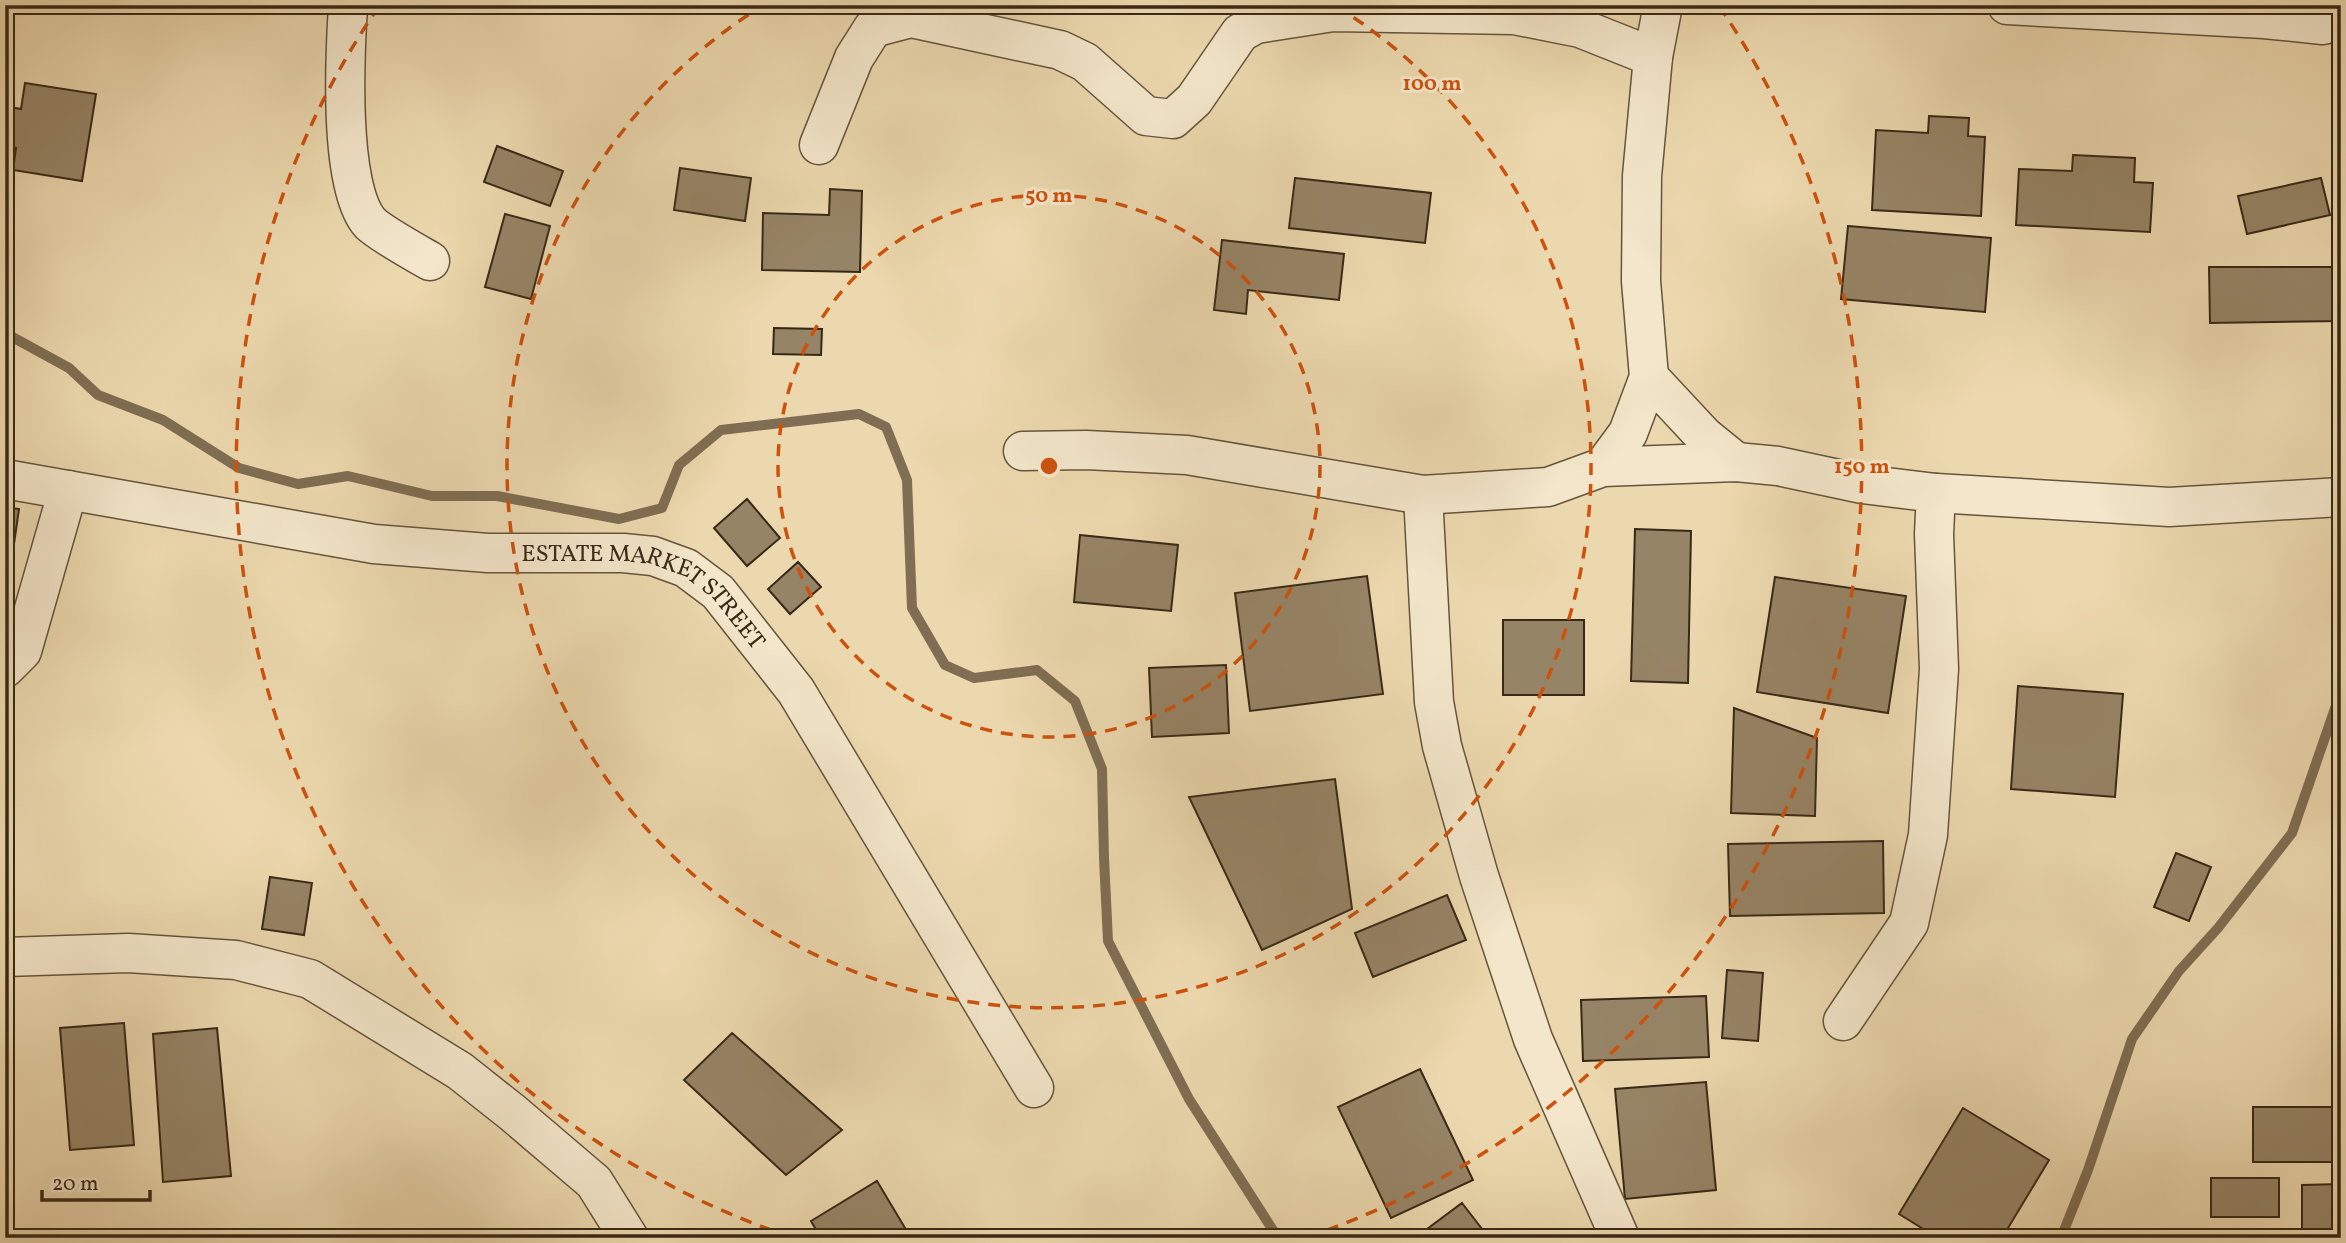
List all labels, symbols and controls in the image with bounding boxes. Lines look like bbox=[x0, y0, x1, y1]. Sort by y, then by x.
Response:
text: 100 m bbox=[1402, 70, 1462, 99]
text: 50 m bbox=[1025, 182, 1073, 211]
text: 150 m bbox=[1834, 453, 1890, 482]
centre of rings bbox=[1037, 454, 1061, 478]
street label: ESTATE MARKET STREET bbox=[521, 538, 772, 658]
scale bar bbox=[42, 1159, 150, 1203]
text: 20 m bbox=[52, 1170, 98, 1199]

